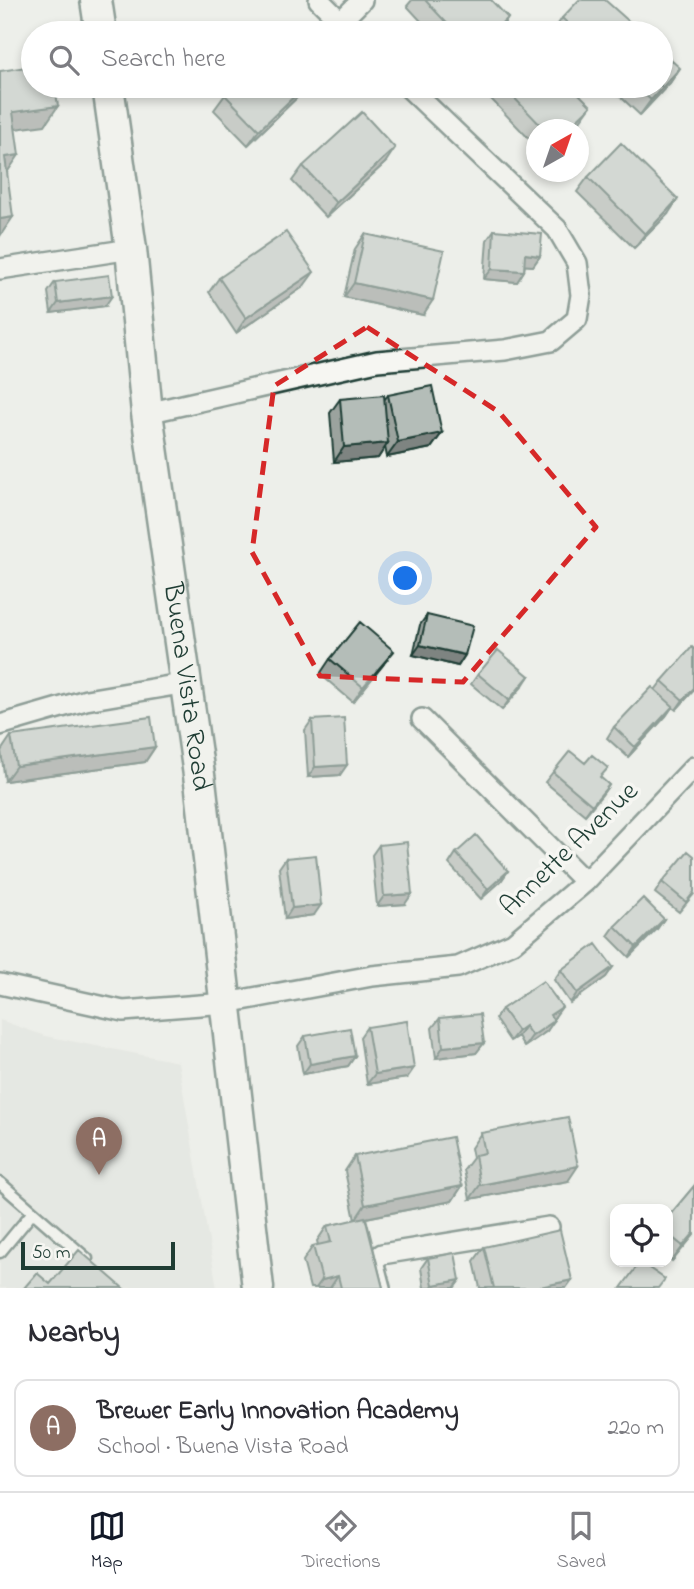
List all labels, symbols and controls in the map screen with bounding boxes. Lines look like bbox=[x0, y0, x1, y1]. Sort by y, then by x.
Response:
search box bbox=[21, 21, 673, 98]
icon: search bbox=[45, 41, 83, 79]
text: Search here bbox=[101, 41, 226, 79]
north arrow bbox=[526, 119, 589, 182]
your location bbox=[388, 561, 422, 595]
street label: Buena Vista Road bbox=[151, 579, 222, 794]
street label: Annette Avenue bbox=[491, 773, 649, 927]
pin: A bbox=[76, 1117, 122, 1175]
map controls bbox=[610, 1204, 673, 1267]
button: locate bbox=[610, 1204, 673, 1267]
scale bar bbox=[21, 1239, 175, 1271]
text: 50 m bbox=[32, 1240, 71, 1267]
text: Nearby bbox=[28, 1312, 120, 1356]
text: Brewer Early Innovation Academy bbox=[97, 1393, 459, 1431]
text: A bbox=[46, 1412, 60, 1445]
text: 220 m bbox=[608, 1412, 664, 1445]
text: School · Buena Vista Road bbox=[97, 1431, 349, 1464]
tab: Map bbox=[88, 1507, 126, 1576]
tab: Directions bbox=[302, 1507, 381, 1576]
tab: Saved bbox=[557, 1507, 606, 1576]

